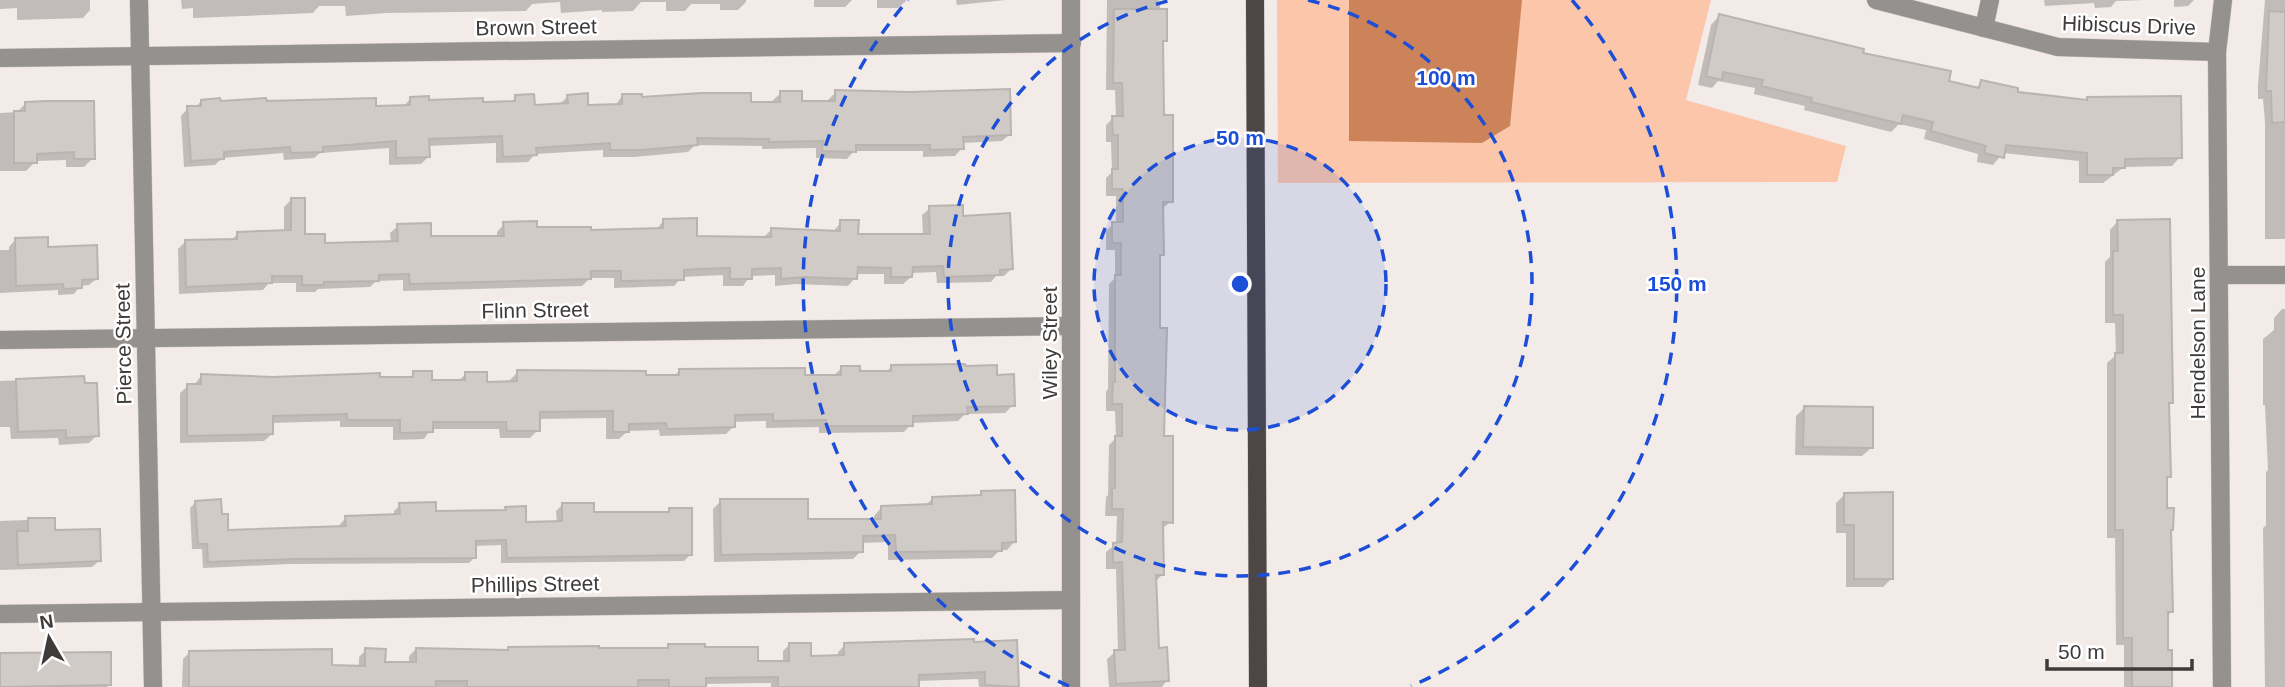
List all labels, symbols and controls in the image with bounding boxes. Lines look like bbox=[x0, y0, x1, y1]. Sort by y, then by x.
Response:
street label: Hibiscus Drive bbox=[2062, 11, 2196, 39]
street label: Brown Street bbox=[475, 14, 597, 40]
text: 100 m bbox=[1416, 66, 1476, 89]
text: 50 m bbox=[1216, 126, 1264, 149]
street label: Hendelson Lane bbox=[2186, 267, 2209, 419]
centre of rings bbox=[1228, 272, 1252, 296]
text: 150 m bbox=[1647, 272, 1707, 295]
street label: Pierce Street bbox=[110, 283, 136, 405]
street label: Wiley Street bbox=[1038, 286, 1061, 400]
street label: Flinn Street bbox=[481, 298, 589, 322]
street label: Phillips Street bbox=[471, 571, 600, 597]
north arrow bbox=[14, 603, 84, 673]
text: N bbox=[38, 610, 55, 633]
scale bar bbox=[2047, 628, 2192, 672]
text: 50 m bbox=[2058, 640, 2105, 663]

